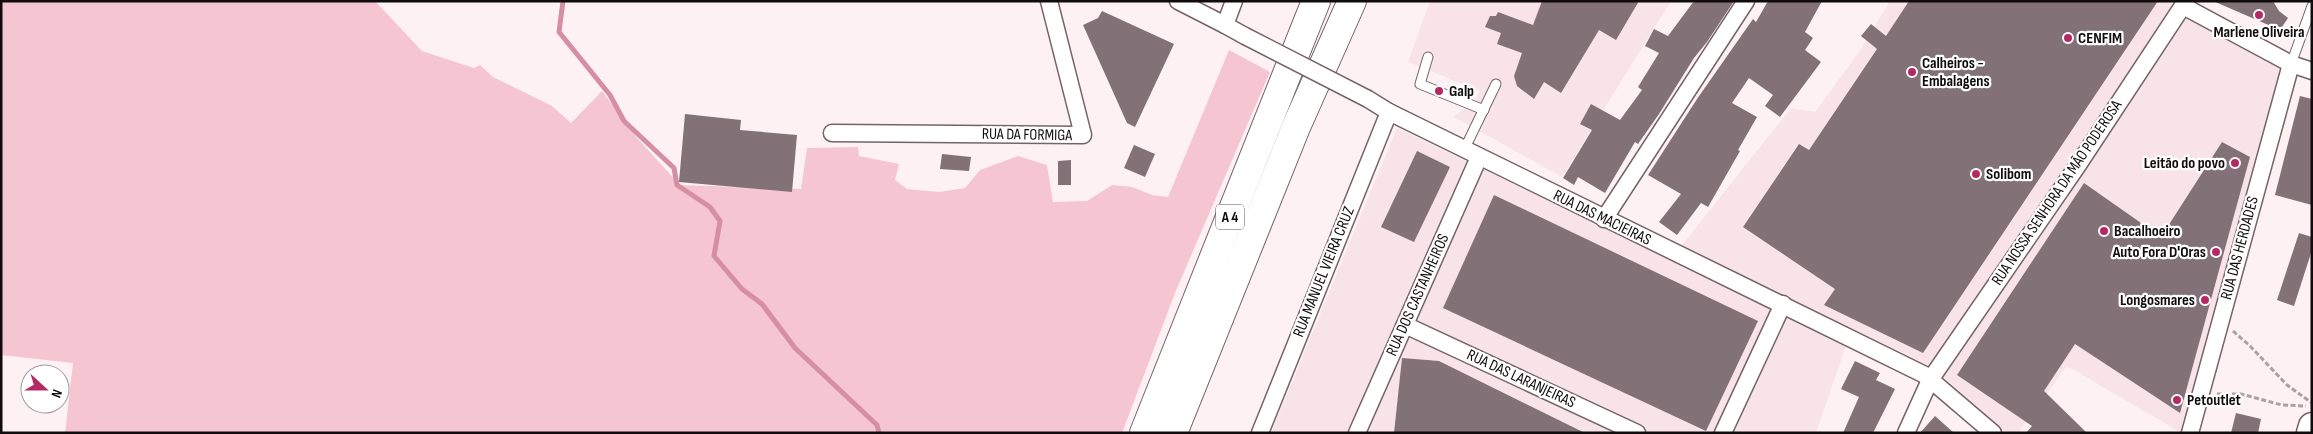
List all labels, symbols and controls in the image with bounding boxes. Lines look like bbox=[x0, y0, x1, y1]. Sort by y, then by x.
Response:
marker: Marlene Oliveira bbox=[2253, 9, 2265, 21]
place label: Marlene Oliveira bbox=[2213, 23, 2305, 42]
place label: CENFIM bbox=[2078, 29, 2122, 48]
marker: CENFIM bbox=[2062, 32, 2074, 44]
place label: Calheiros - Embalagens bbox=[1922, 54, 1990, 91]
marker: Calheiros - Embalagens bbox=[1906, 66, 1918, 78]
place label: Galp bbox=[1449, 82, 1474, 101]
marker: Galp bbox=[1433, 85, 1445, 97]
street label: RUA NOSSA SENHORA DA MÃO PODEROSA bbox=[1988, 97, 2126, 289]
street label: RUA DA FORMIGA bbox=[982, 125, 1073, 145]
place label: Leitão do povo bbox=[2144, 154, 2225, 173]
marker: Leitão do povo bbox=[2229, 157, 2241, 169]
place label: Solibom bbox=[1986, 165, 2031, 184]
marker: Solibom bbox=[1970, 168, 1982, 180]
street label: RUA DAS MACIEIRAS bbox=[1550, 186, 1654, 250]
street label: RUA DAS HERDADES bbox=[2217, 194, 2263, 302]
road number: A 4 bbox=[1216, 204, 1244, 230]
street label: RUA MANUEL VIEIRA CRUZ bbox=[1289, 204, 1359, 340]
place label: Bacalhoeiro bbox=[2114, 222, 2181, 241]
marker: Bacalhoeiro bbox=[2098, 225, 2110, 237]
street label: RUA DOS CASTANHEIROS bbox=[1383, 231, 1454, 359]
place label: Auto Fora D'Oras bbox=[2112, 243, 2206, 262]
marker: Auto Fora D'Oras bbox=[2210, 246, 2222, 258]
place label: Longosmares bbox=[2120, 291, 2195, 310]
marker: Longosmares bbox=[2199, 294, 2211, 306]
street label: RUA DAS LARANJEIRAS bbox=[1464, 346, 1578, 413]
north arrow bbox=[20, 364, 70, 414]
text: N bbox=[47, 387, 66, 400]
place label: Petoutlet bbox=[2187, 391, 2241, 410]
marker: Petoutlet bbox=[2171, 394, 2183, 406]

